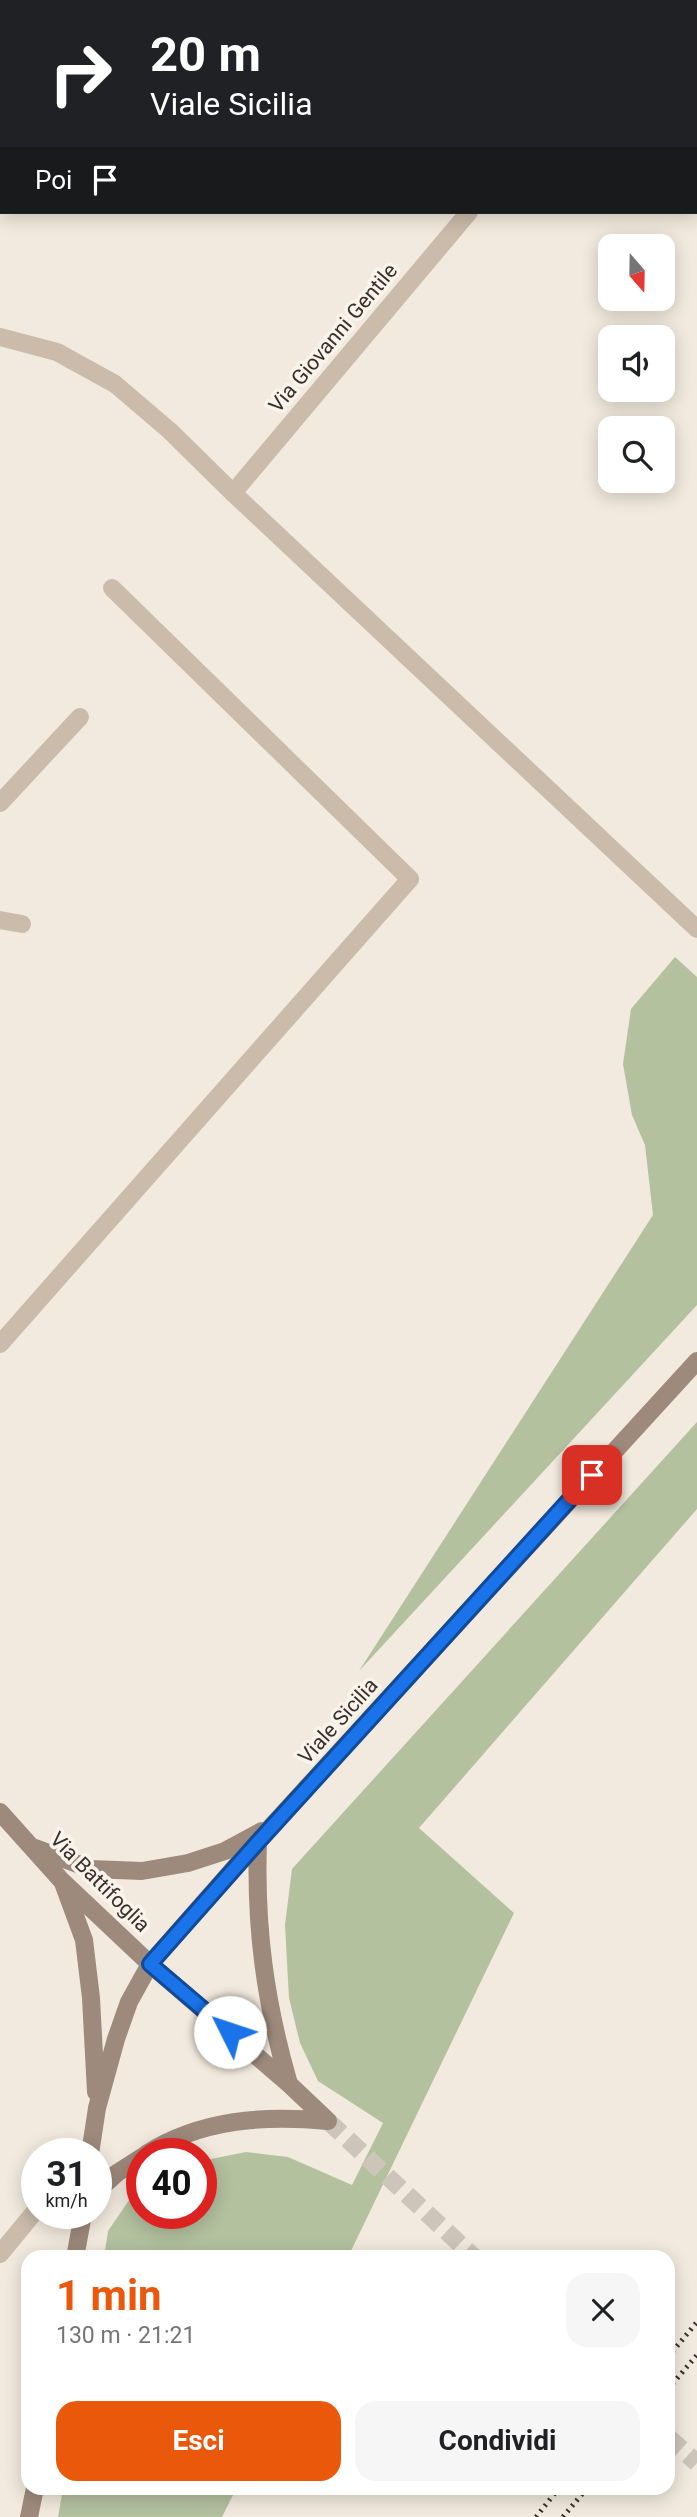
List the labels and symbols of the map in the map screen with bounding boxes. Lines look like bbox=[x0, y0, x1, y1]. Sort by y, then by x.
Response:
north arrow bbox=[598, 234, 676, 312]
street label: Via Giovanni Gentile bbox=[264, 259, 402, 417]
pin bbox=[562, 1445, 622, 1505]
street label: Viale Sicilia bbox=[293, 1673, 383, 1769]
street label: Via Battifoglia bbox=[45, 1827, 155, 1937]
position arrow bbox=[193, 1995, 267, 2069]
speed limit sign: 40 bbox=[126, 2138, 217, 2229]

